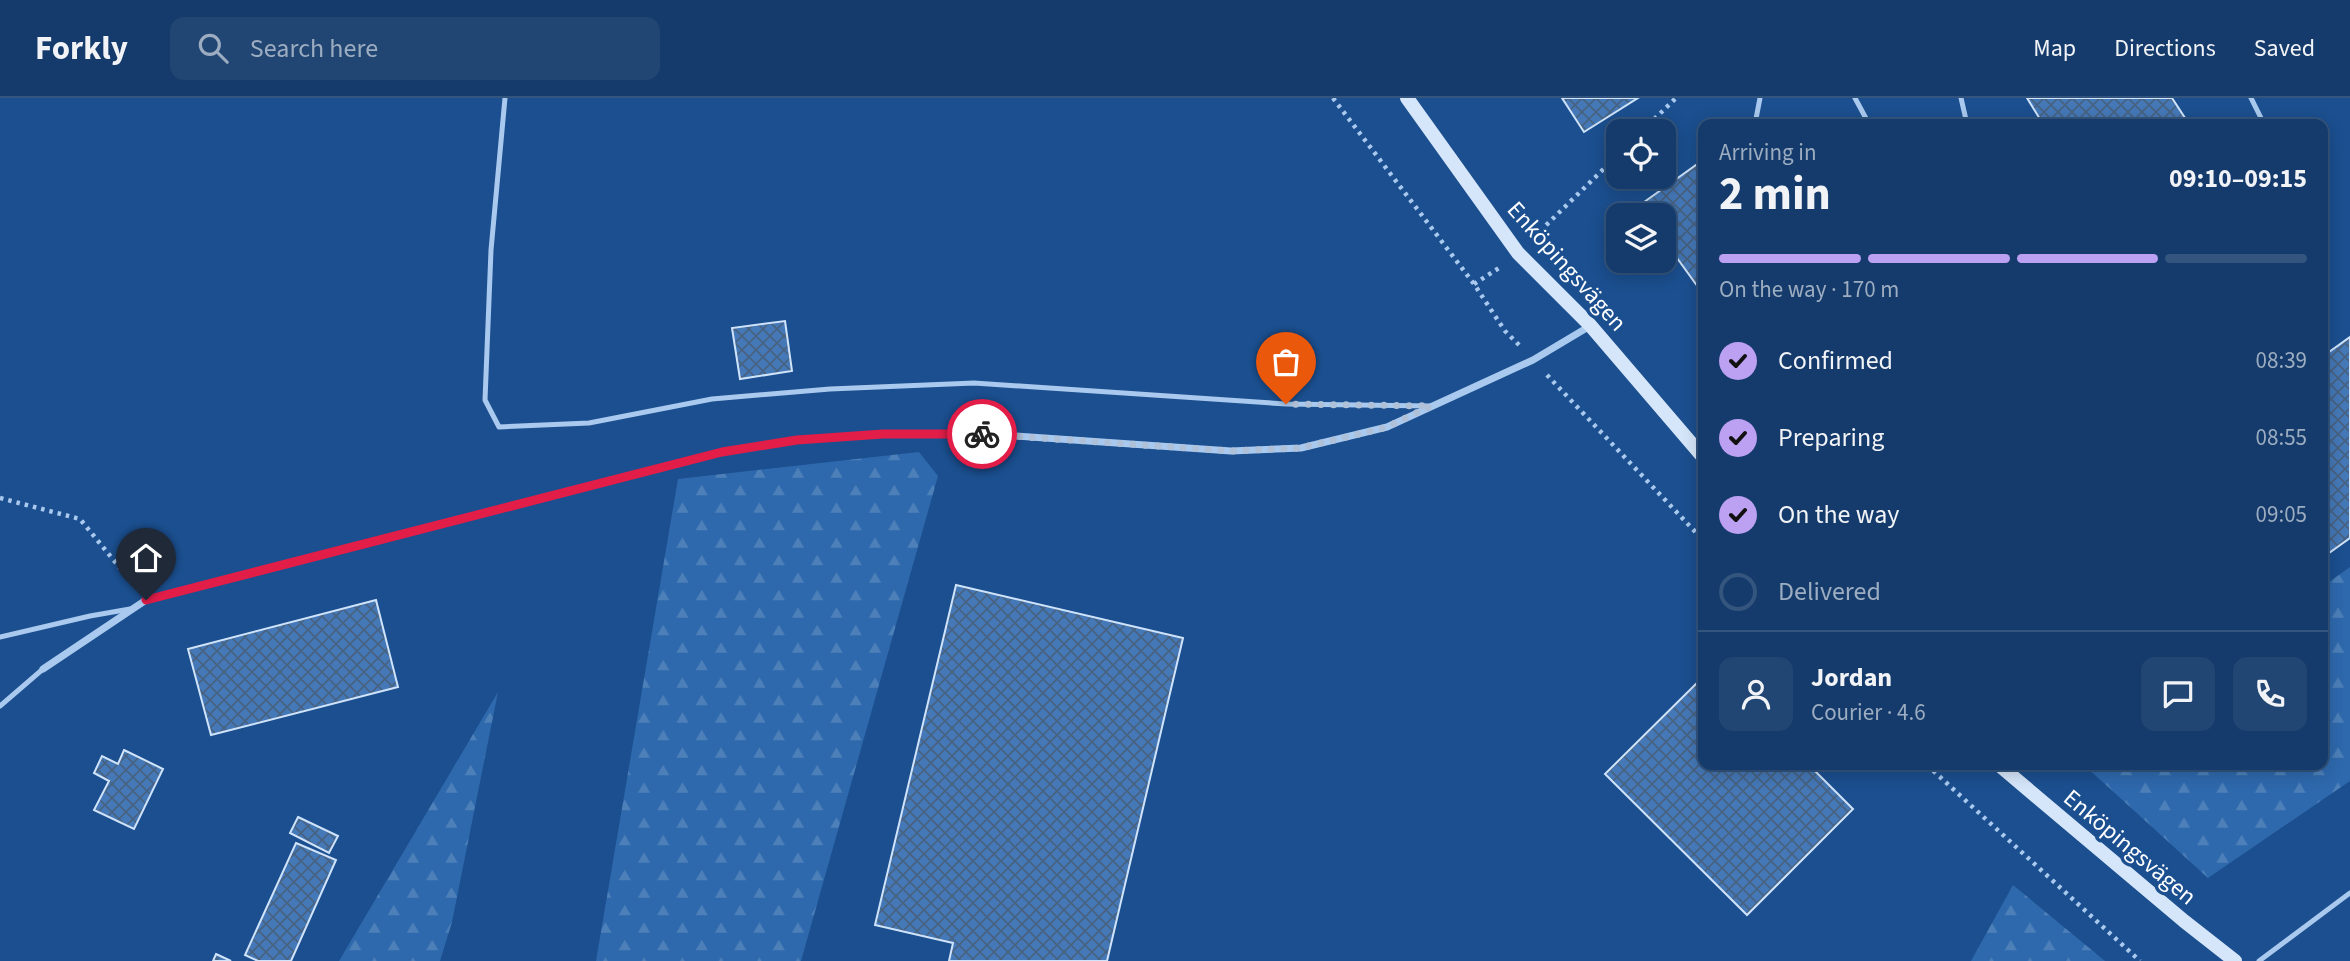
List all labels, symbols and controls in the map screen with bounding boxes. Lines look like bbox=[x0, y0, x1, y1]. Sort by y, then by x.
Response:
search box bbox=[170, 17, 660, 80]
text: Forkly bbox=[35, 25, 128, 72]
icon: search bbox=[194, 29, 232, 67]
text: Search here bbox=[250, 30, 378, 67]
text: Map bbox=[2033, 31, 2076, 66]
text: Directions bbox=[2114, 31, 2216, 66]
text: Saved bbox=[2254, 31, 2315, 66]
map controls bbox=[1606, 119, 1676, 273]
button: locate bbox=[1606, 119, 1676, 189]
text: Arriving in bbox=[1719, 136, 1817, 169]
text: 09:10–09:15 bbox=[2169, 160, 2307, 197]
text: 2 min bbox=[1719, 162, 1831, 227]
street label: Enköpingsvägen bbox=[1499, 194, 1635, 339]
button: layers bbox=[1606, 203, 1676, 273]
text: On the way · 170 m bbox=[1719, 273, 1899, 306]
pin bbox=[1256, 332, 1316, 404]
icon: check bbox=[1719, 342, 1757, 380]
text: Confirmed bbox=[1778, 342, 1893, 379]
icon: bag bbox=[1267, 343, 1305, 381]
text: 08:39 bbox=[2256, 344, 2307, 377]
courier bbox=[947, 399, 1017, 469]
icon: bike bbox=[963, 415, 1001, 453]
icon: check bbox=[1719, 419, 1757, 457]
text: Preparing bbox=[1778, 419, 1884, 456]
text: 08:55 bbox=[2256, 421, 2307, 454]
icon: check bbox=[1719, 496, 1757, 534]
text: On the way bbox=[1778, 496, 1899, 533]
text: 09:05 bbox=[2256, 498, 2307, 531]
pin bbox=[116, 528, 176, 600]
icon: home bbox=[127, 539, 165, 577]
text: Delivered bbox=[1778, 573, 1881, 610]
button: person bbox=[1719, 657, 1793, 731]
button: chat bbox=[2141, 657, 2215, 731]
button: phone bbox=[2233, 657, 2307, 731]
text: Jordan bbox=[1811, 659, 1892, 696]
text: Courier · 4.6 bbox=[1811, 696, 1926, 729]
street label: Enköpingsvägen bbox=[2055, 781, 2204, 914]

